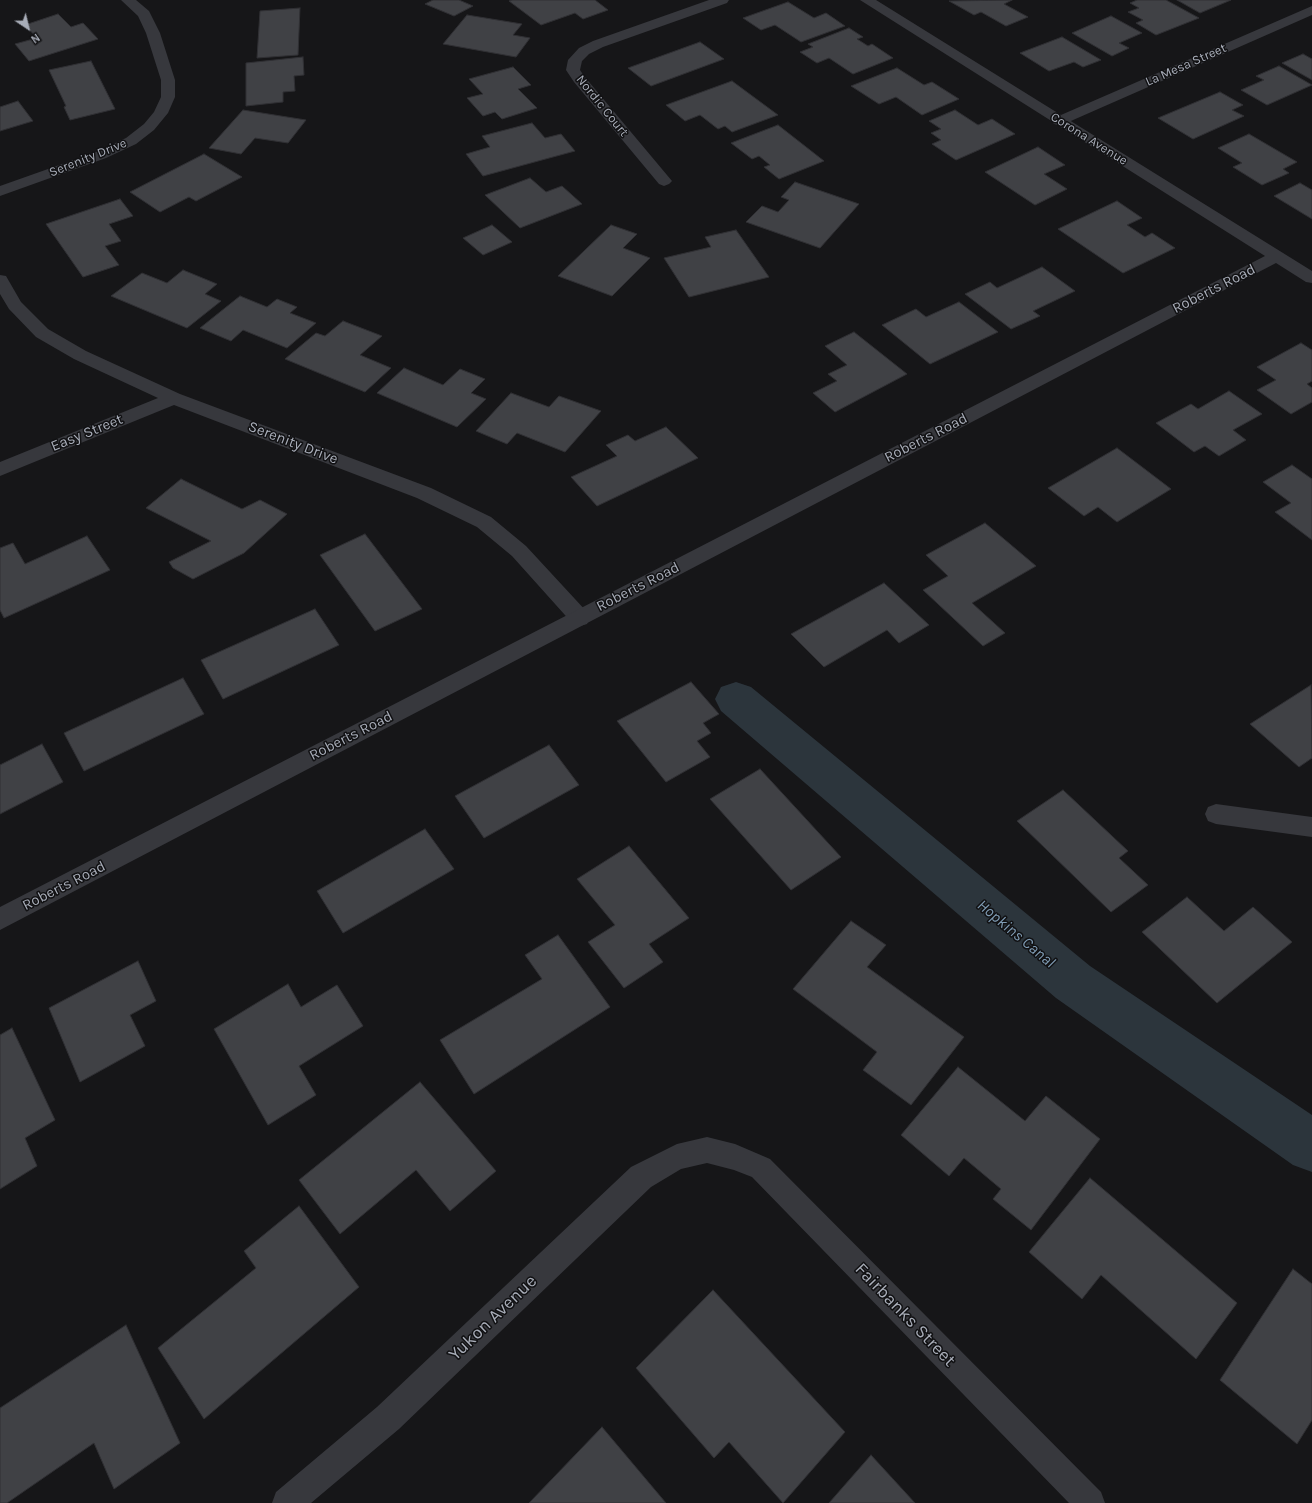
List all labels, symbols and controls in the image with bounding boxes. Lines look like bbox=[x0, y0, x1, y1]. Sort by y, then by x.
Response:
north arrow bbox=[8, 8, 48, 48]
text: N bbox=[28, 31, 42, 46]
street label: La Mesa Street bbox=[1143, 40, 1229, 90]
street label: Nordic Court bbox=[572, 72, 632, 140]
street label: Corona Avenue bbox=[1048, 109, 1130, 169]
street label: Serenity Drive bbox=[47, 135, 129, 181]
street label: Roberts Road bbox=[1169, 260, 1259, 318]
street label: Roberts Road bbox=[881, 409, 971, 467]
street label: Easy Street bbox=[48, 410, 126, 456]
street label: Serenity Drive bbox=[246, 418, 340, 468]
street label: Roberts Road bbox=[593, 558, 683, 616]
street label: Roberts Road bbox=[306, 707, 396, 765]
street label: Roberts Road bbox=[19, 857, 109, 915]
water label: Hopkins Canal bbox=[973, 896, 1059, 972]
street label: Fairbanks Street bbox=[850, 1259, 960, 1371]
street label: Yukon Avenue bbox=[445, 1271, 541, 1365]

